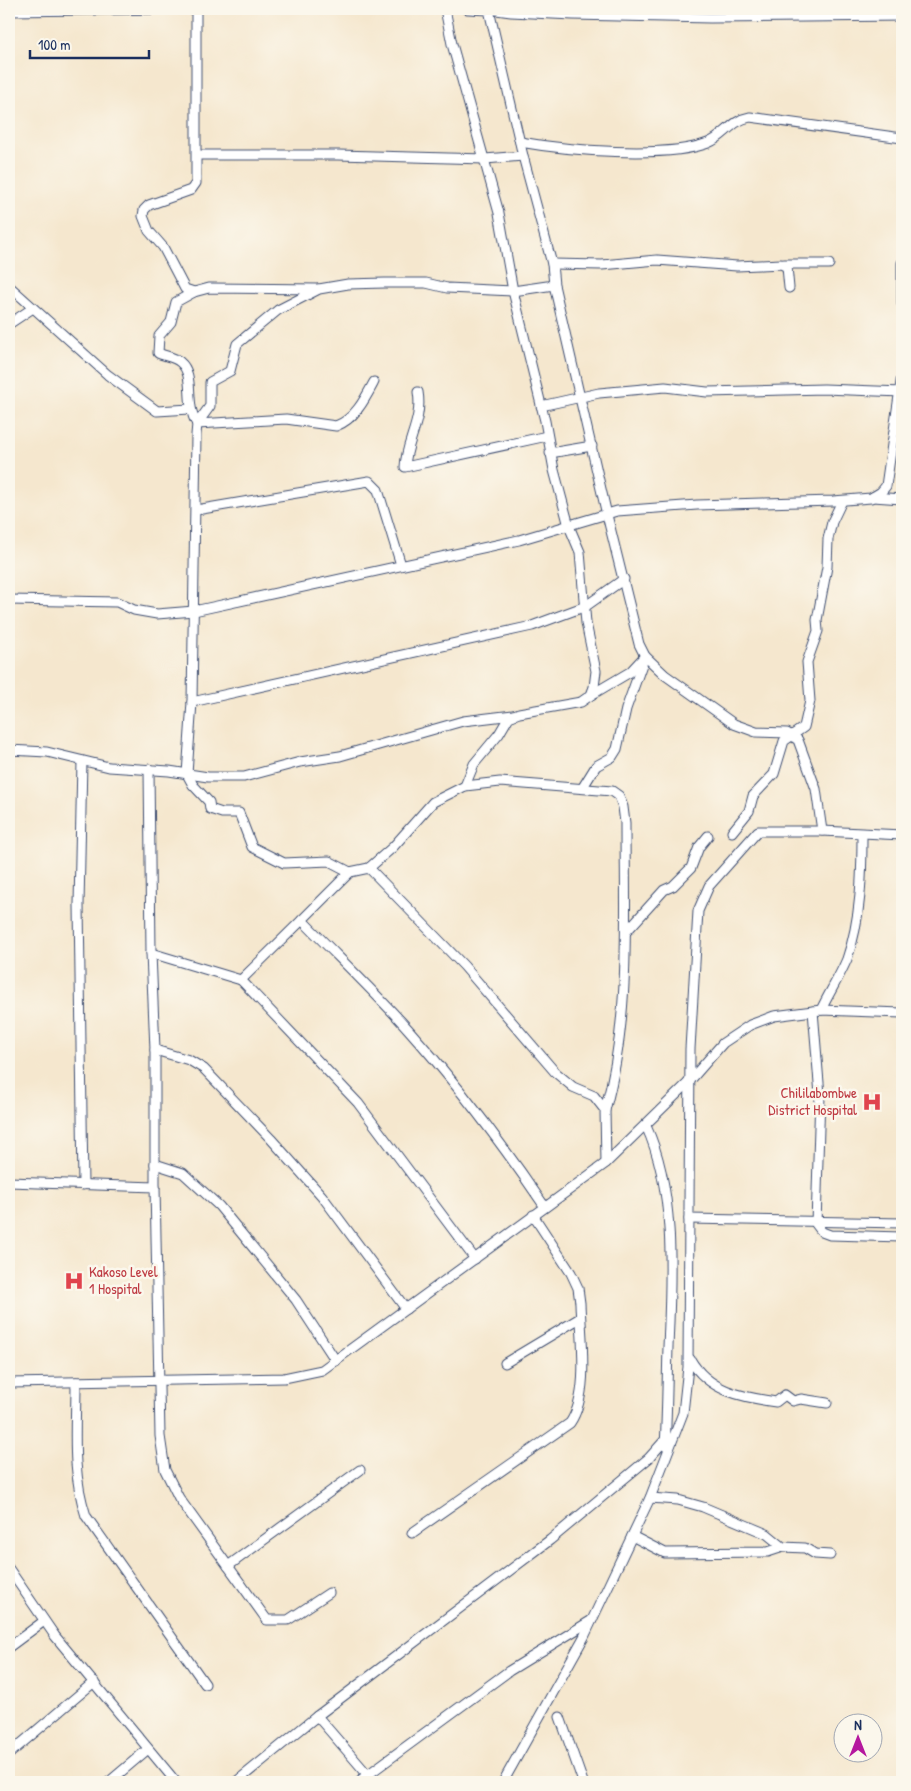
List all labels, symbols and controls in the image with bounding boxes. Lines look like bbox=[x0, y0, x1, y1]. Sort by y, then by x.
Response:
scale bar bbox=[30, 28, 149, 60]
text: 100 m bbox=[38, 34, 71, 55]
place label: Chililabombwe District Hospital bbox=[768, 1082, 857, 1120]
hospital icon: Chililabombwe District Hospital bbox=[861, 1091, 883, 1113]
place label: Kakoso Level 1 Hospital bbox=[89, 1261, 158, 1299]
hospital icon: Kakoso Level 1 Hospital bbox=[63, 1270, 85, 1292]
north arrow bbox=[834, 1714, 884, 1764]
text: N bbox=[854, 1715, 862, 1734]

